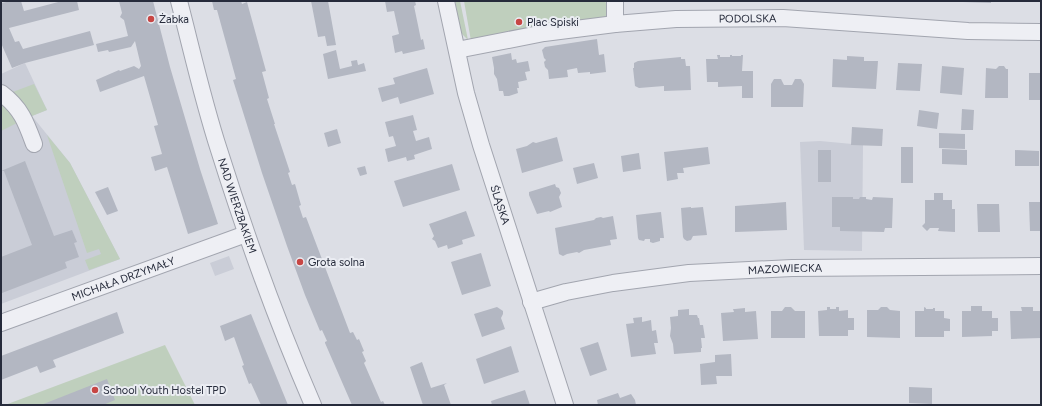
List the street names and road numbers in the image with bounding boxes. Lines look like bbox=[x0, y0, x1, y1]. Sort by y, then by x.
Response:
street label: PODOLSKA bbox=[719, 12, 777, 26]
street label: NAD WIERZBAKIEM bbox=[215, 156, 259, 255]
street label: ŚLĄSKA bbox=[487, 183, 512, 227]
street label: MICHAŁA DRZYMAŁY bbox=[70, 254, 177, 304]
street label: MAZOWIECKA bbox=[748, 262, 823, 277]

